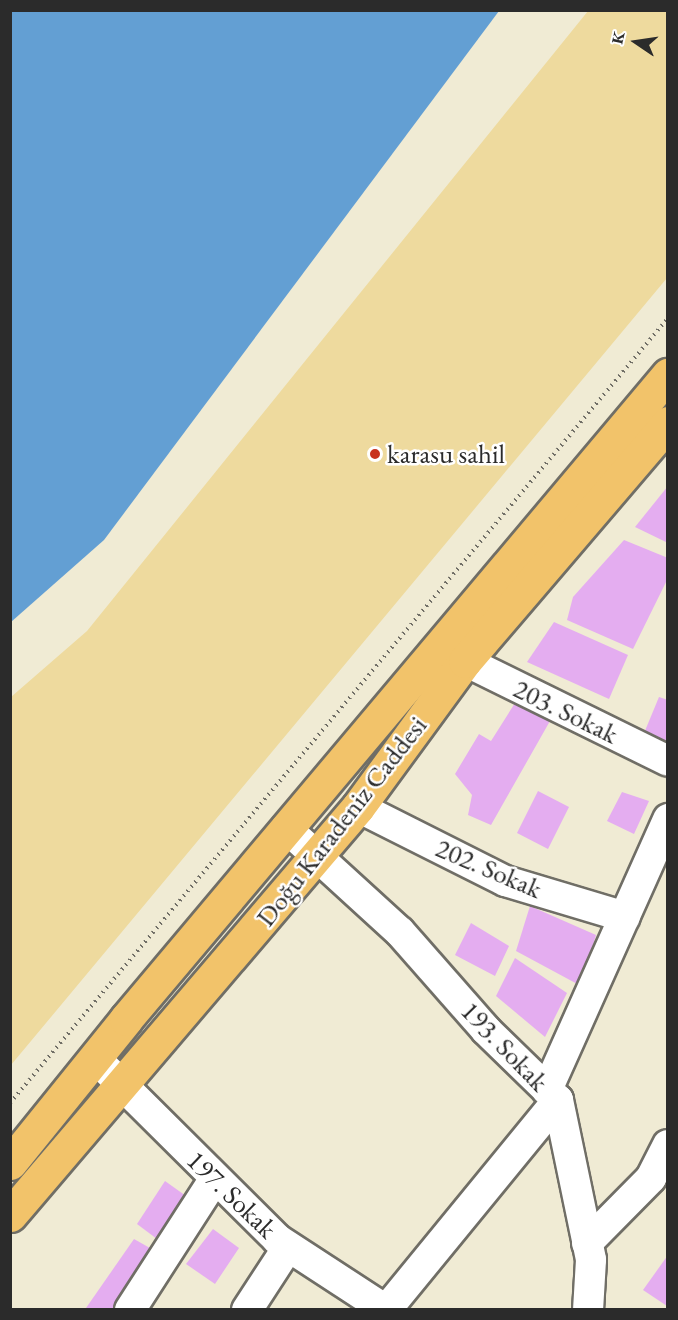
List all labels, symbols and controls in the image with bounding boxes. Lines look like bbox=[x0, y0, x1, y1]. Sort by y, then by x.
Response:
north arrow bbox=[606, 12, 666, 72]
text: K bbox=[606, 30, 630, 46]
place label: karasu sahil bbox=[387, 438, 505, 470]
marker: karasu sahil bbox=[368, 447, 382, 461]
street label: 203. Sokak bbox=[509, 672, 623, 750]
street label: Doğu Karadeniz Caddesi bbox=[249, 709, 433, 933]
street label: 202. Sokak bbox=[431, 831, 547, 905]
street label: 193. Sokak bbox=[454, 994, 556, 1098]
street label: 197. Sokak bbox=[180, 1143, 284, 1245]

